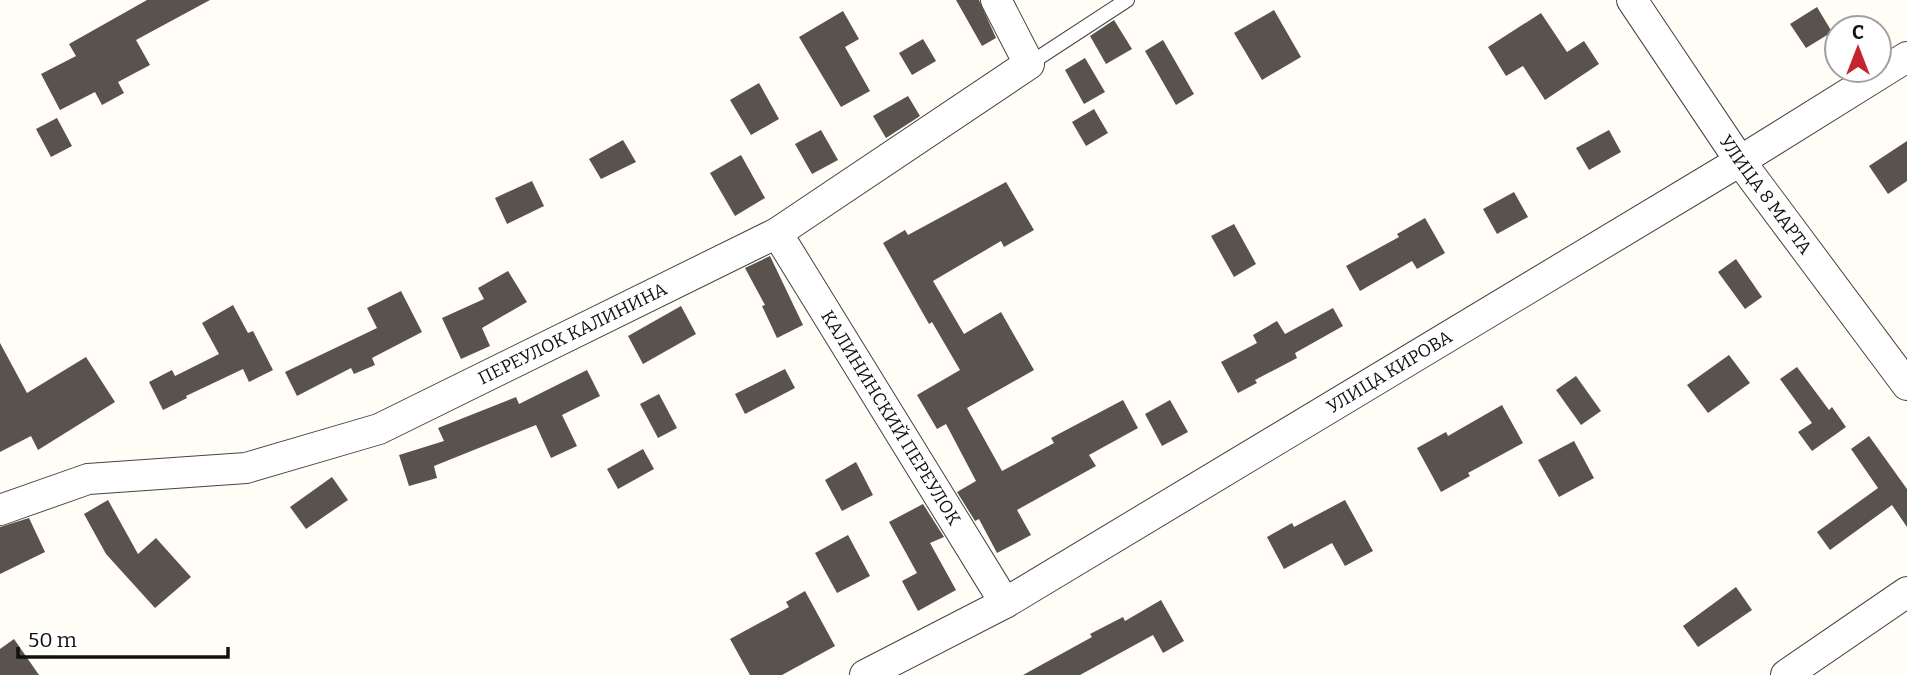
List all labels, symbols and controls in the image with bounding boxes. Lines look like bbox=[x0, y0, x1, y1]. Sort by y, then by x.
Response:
north arrow bbox=[1823, 14, 1893, 84]
text: С bbox=[1852, 21, 1864, 44]
street label: УЛИЦА 8 МАРТА bbox=[1715, 131, 1817, 259]
street label: ПЕРЕУЛОК КАЛИНИНА bbox=[475, 278, 671, 389]
street label: КАЛИНИНСКИЙ ПЕРЕУЛОК bbox=[816, 306, 965, 529]
street label: УЛИЦА КИРОВА bbox=[1323, 326, 1456, 418]
scale bar bbox=[18, 616, 228, 660]
text: 50 m bbox=[28, 627, 77, 653]

